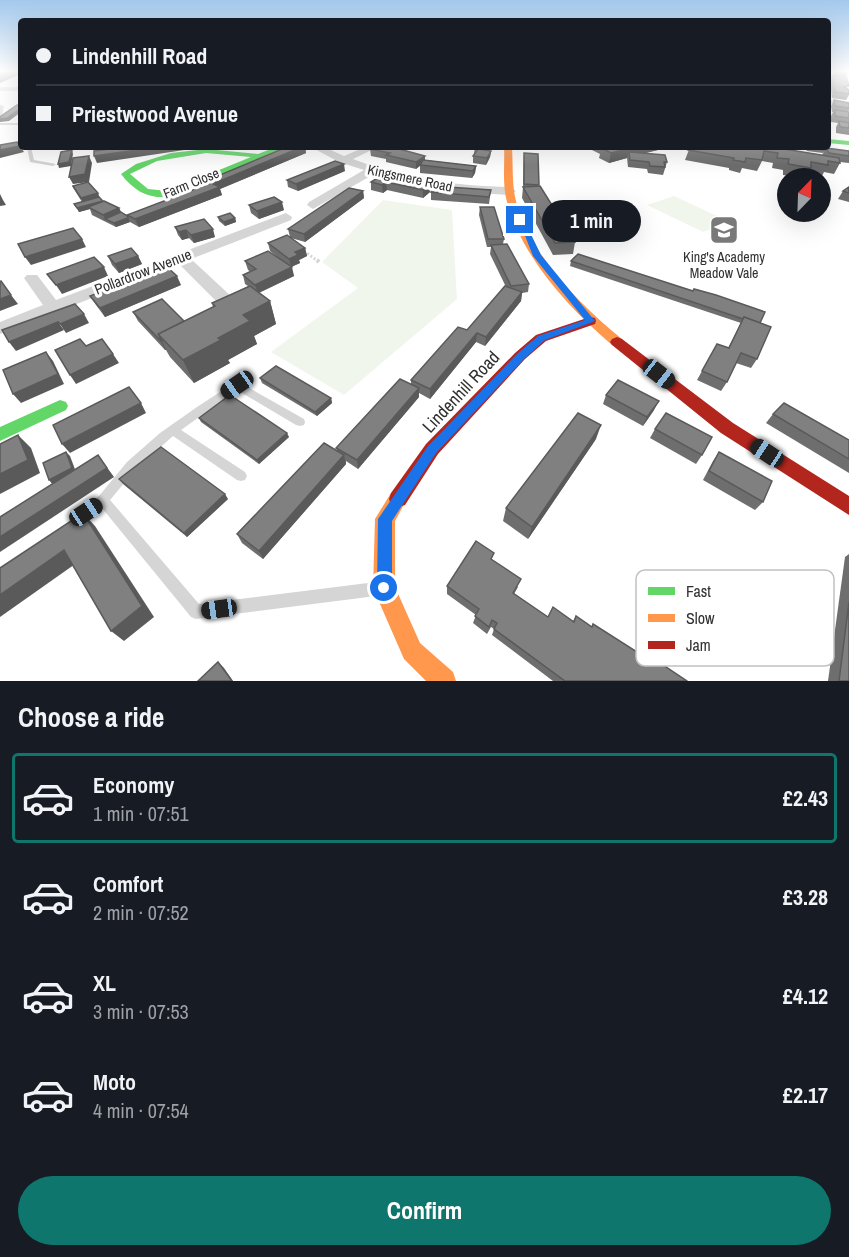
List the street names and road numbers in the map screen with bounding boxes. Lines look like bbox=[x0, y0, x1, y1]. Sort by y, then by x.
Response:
street label: Kingsmere Road bbox=[366, 160, 454, 196]
street label: Farm Close bbox=[160, 164, 222, 202]
street label: Pollardrow Avenue bbox=[91, 243, 195, 300]
street label: Lindenhill Road bbox=[416, 345, 505, 438]

